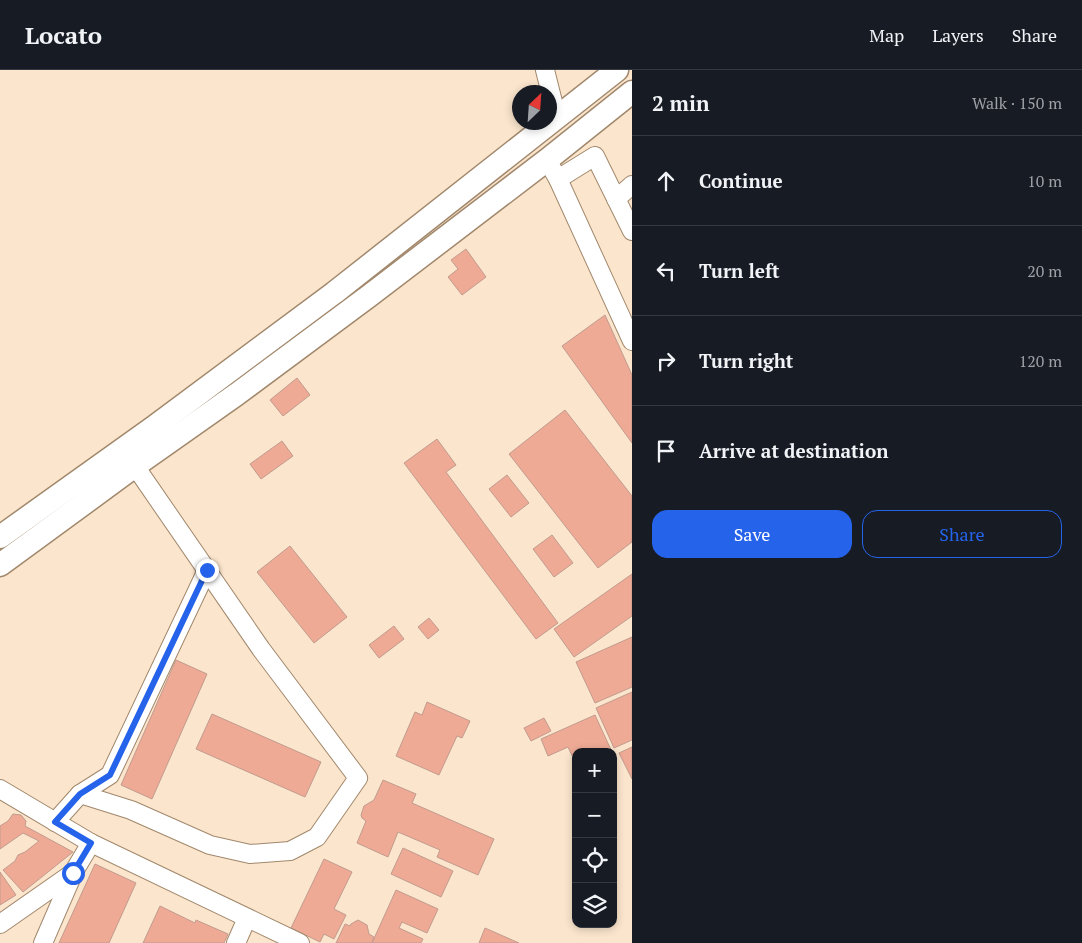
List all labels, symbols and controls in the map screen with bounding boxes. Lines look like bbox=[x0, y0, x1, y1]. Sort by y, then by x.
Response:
text: Locato bbox=[25, 19, 102, 51]
text: Map bbox=[869, 23, 904, 47]
text: Layers bbox=[932, 23, 984, 47]
text: Share bbox=[1012, 23, 1057, 47]
north arrow bbox=[512, 85, 557, 130]
text: 2 min bbox=[652, 89, 709, 117]
text: Walk · 150 m bbox=[972, 92, 1062, 114]
icon: ahead bbox=[652, 167, 680, 195]
text: Continue bbox=[699, 168, 783, 193]
text: 10 m bbox=[1027, 170, 1062, 192]
icon: left bbox=[652, 257, 680, 285]
text: Turn left bbox=[699, 258, 780, 283]
text: 20 m bbox=[1027, 260, 1062, 282]
icon: right bbox=[652, 347, 680, 375]
text: Turn right bbox=[699, 348, 793, 373]
text: 120 m bbox=[1019, 350, 1062, 372]
icon: arrive bbox=[652, 437, 680, 465]
text: Arrive at destination bbox=[699, 438, 888, 463]
button: Save bbox=[652, 510, 852, 558]
button: Share bbox=[862, 510, 1062, 558]
route end bbox=[196, 559, 219, 582]
map controls bbox=[572, 748, 617, 928]
button: + bbox=[572, 748, 617, 793]
button: − bbox=[572, 793, 617, 838]
button: locate bbox=[572, 838, 617, 883]
route start bbox=[62, 862, 85, 885]
button: layers bbox=[572, 883, 617, 928]

